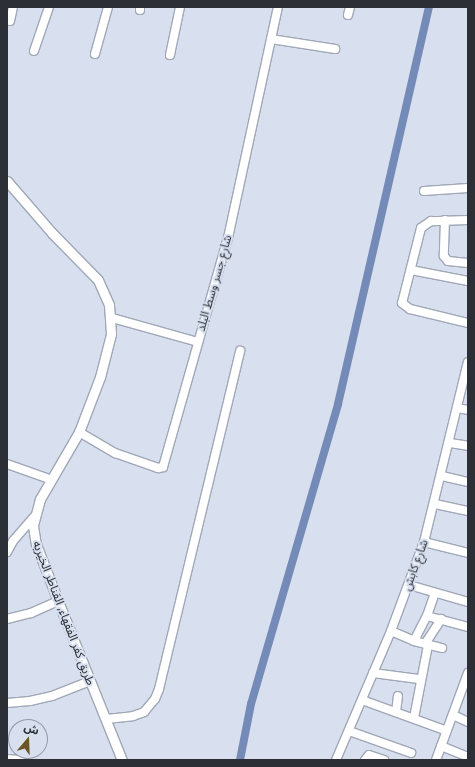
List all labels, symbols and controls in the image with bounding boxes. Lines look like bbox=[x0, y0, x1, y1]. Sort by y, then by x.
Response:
street label: شارع جسر وسط البلد bbox=[193, 233, 235, 333]
street label: شارع كابش bbox=[399, 537, 431, 593]
street label: طريق كفر الفقهاء, القناطر الخيريه bbox=[30, 539, 98, 687]
north arrow bbox=[8, 719, 48, 759]
text: ش bbox=[22, 719, 41, 738]

